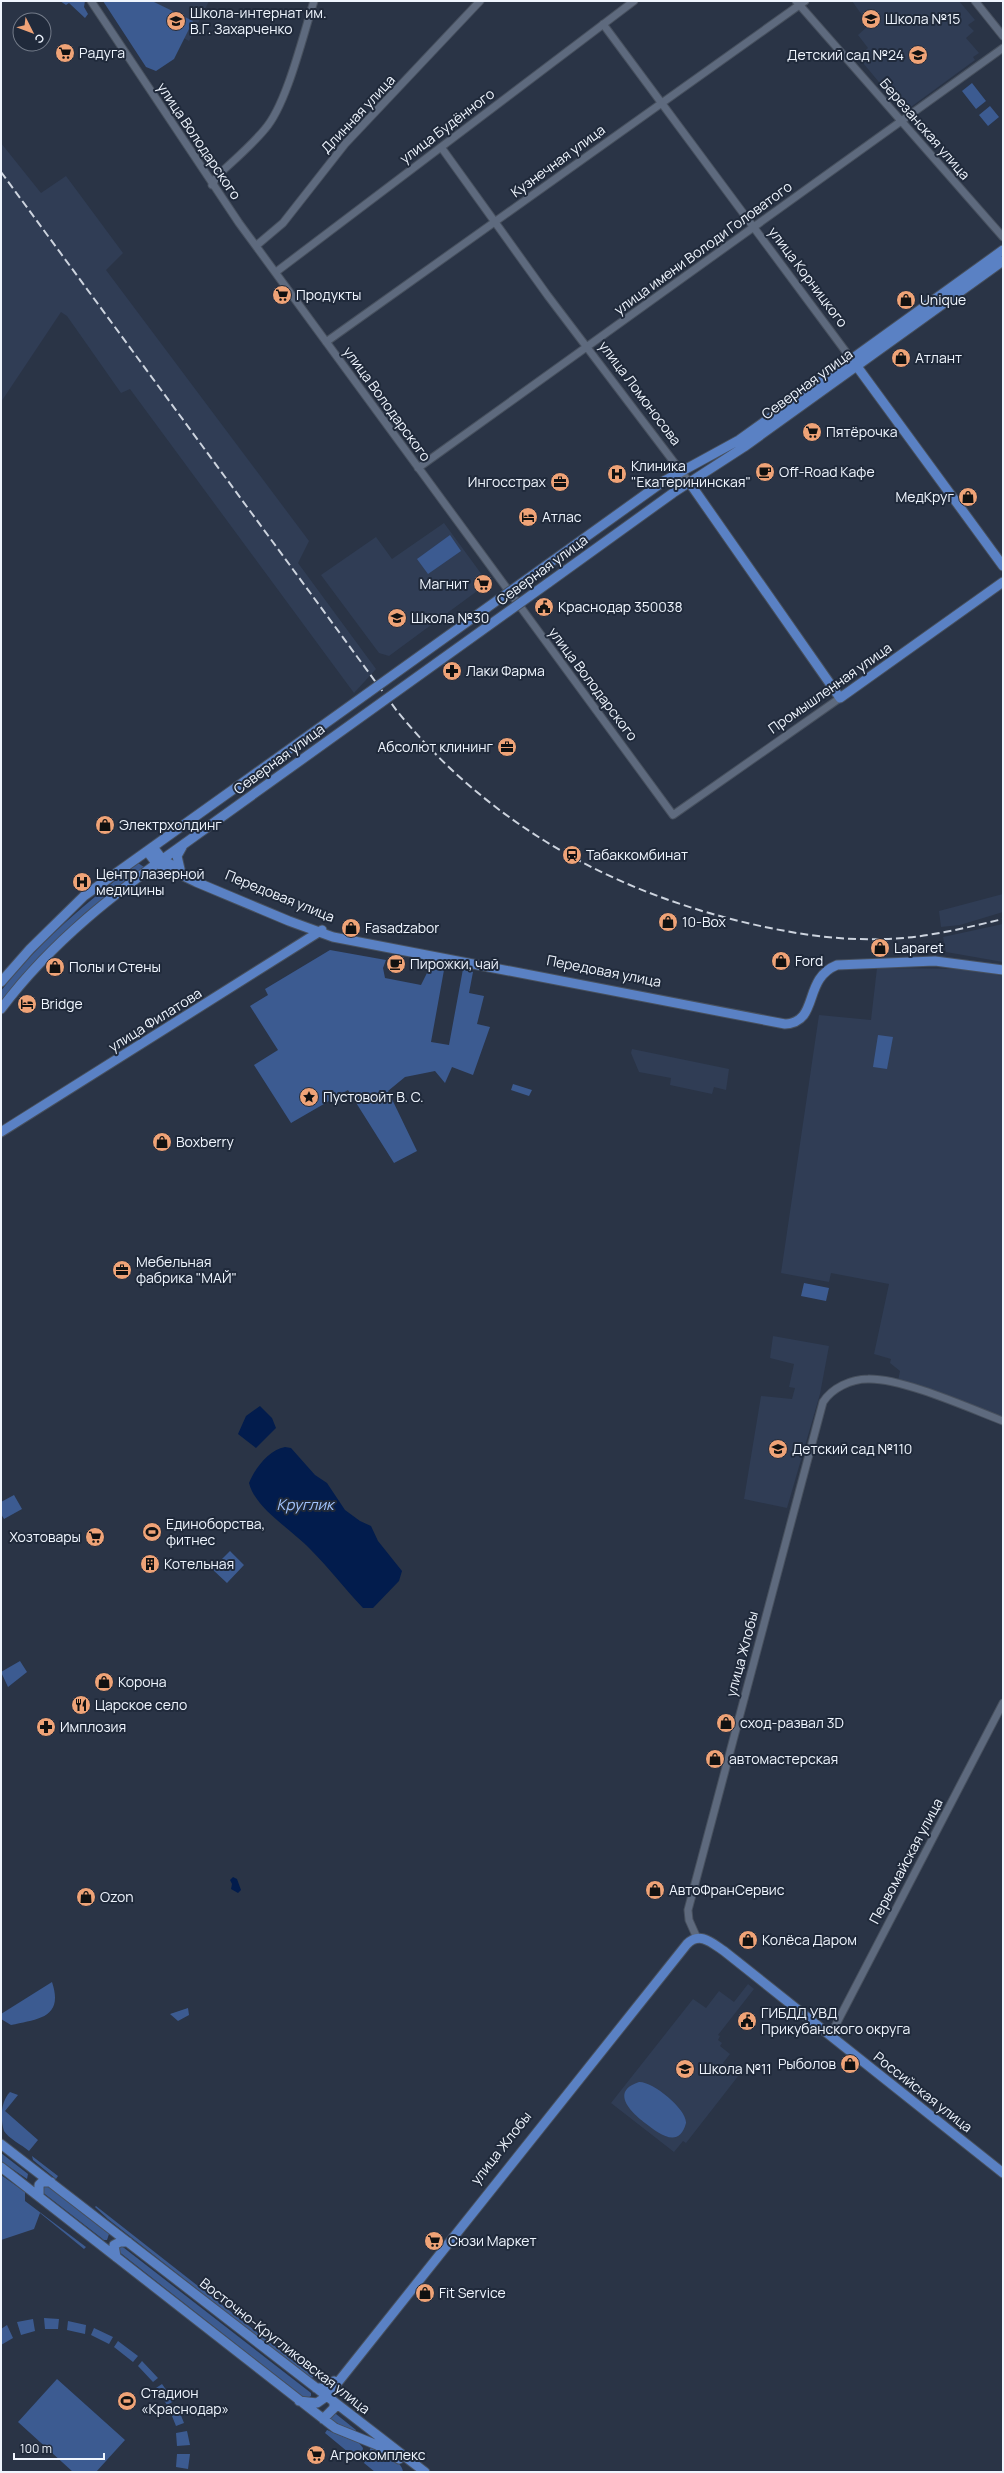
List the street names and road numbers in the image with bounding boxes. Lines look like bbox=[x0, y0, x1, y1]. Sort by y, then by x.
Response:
street label: Длинная улица bbox=[316, 70, 399, 157]
street label: Березанская улица bbox=[876, 74, 975, 183]
street label: улица Володарского bbox=[153, 78, 246, 203]
street label: улица Будённого bbox=[395, 84, 498, 167]
street label: Кузнечная улица bbox=[507, 120, 609, 201]
street label: улица имени Володи Головатого bbox=[610, 177, 796, 319]
street label: улица Корницкого bbox=[764, 223, 852, 331]
street label: улица Ломоносова bbox=[595, 337, 686, 449]
street label: улица Володарского bbox=[339, 343, 435, 465]
street label: Северная улица bbox=[757, 344, 856, 423]
street label: Северная улица bbox=[492, 530, 591, 609]
street label: улица Володарского bbox=[544, 623, 642, 744]
street label: Промышленная улица bbox=[764, 638, 895, 737]
street label: Северная улица bbox=[229, 719, 328, 798]
street label: Передовая улица bbox=[223, 865, 338, 926]
street label: Передовая улица bbox=[545, 950, 663, 991]
street label: улица Филатова bbox=[104, 983, 205, 1056]
street label: улица Жлобы bbox=[721, 1609, 762, 1699]
street label: Первомайская улица bbox=[864, 1795, 947, 1927]
street label: Российская улица bbox=[870, 2047, 977, 2136]
street label: улица Жлобы bbox=[466, 2107, 535, 2188]
street label: Восточно-Кругликовская улица bbox=[196, 2273, 374, 2418]

